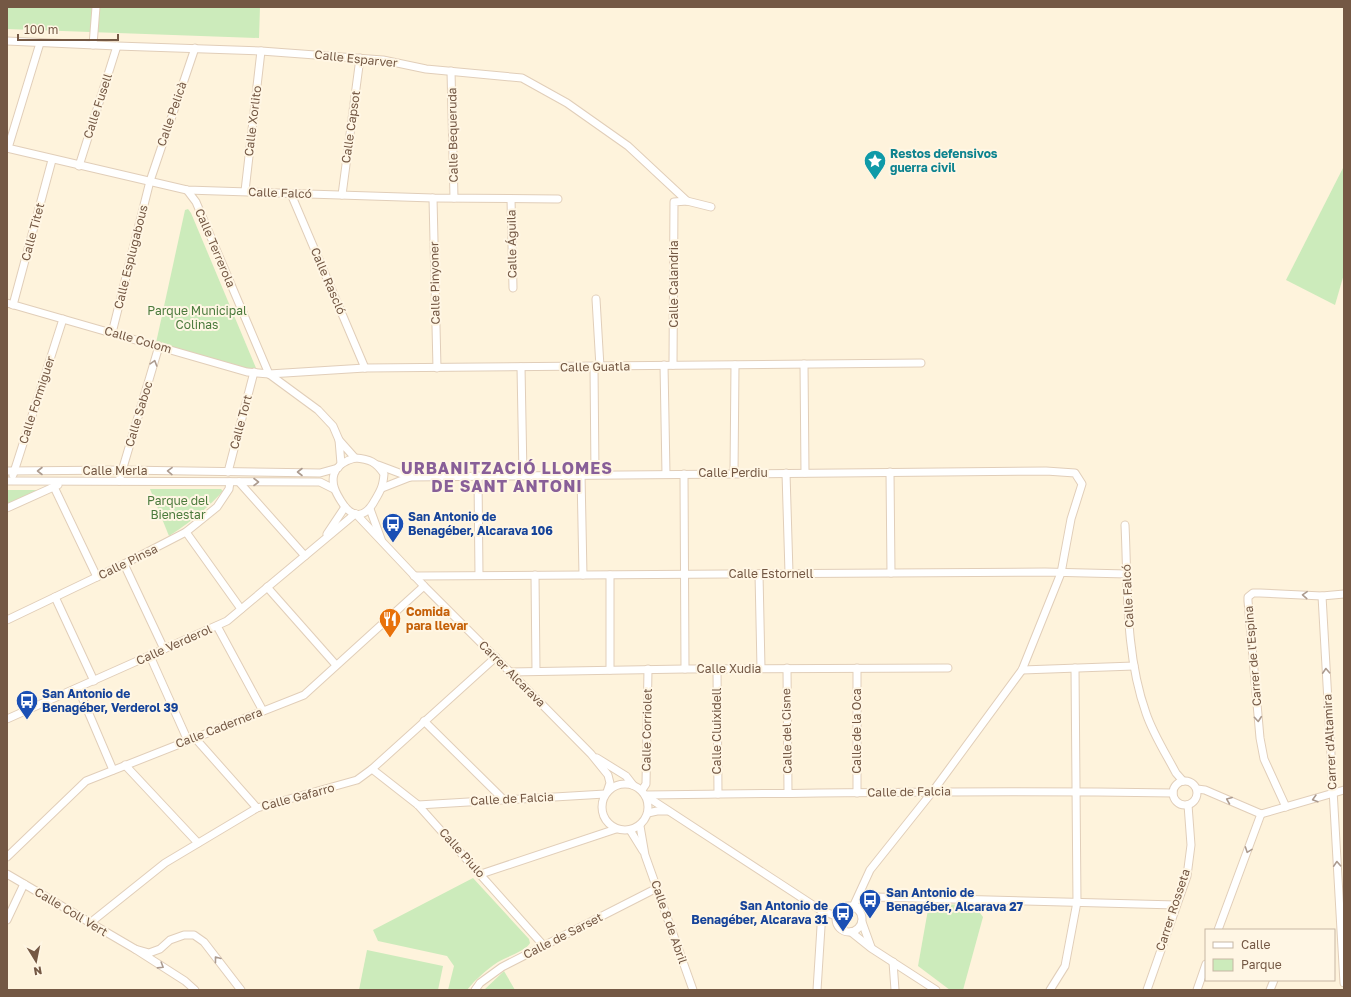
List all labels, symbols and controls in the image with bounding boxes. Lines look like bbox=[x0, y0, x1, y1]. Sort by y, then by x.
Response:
scale bar bbox=[18, 16, 118, 42]
text: 100 m bbox=[24, 22, 58, 37]
street label: Calle Esparver bbox=[314, 47, 399, 70]
street label: Calle Fusell bbox=[80, 71, 115, 140]
street label: Calle Pelicà bbox=[153, 79, 190, 148]
street label: Calle Xorlito bbox=[241, 85, 264, 157]
street label: Calle Bequeruda bbox=[444, 87, 461, 183]
street label: Calle Capsot bbox=[338, 89, 363, 164]
place label: Restos defensivos guerra civil bbox=[890, 146, 998, 175]
place icon: Restos defensivos guerra civil bbox=[862, 148, 888, 181]
street label: Calle Falcó bbox=[248, 184, 312, 201]
street label: Calle Titet bbox=[18, 201, 48, 263]
street label: Calle Esplugabous bbox=[110, 203, 151, 311]
street label: Calle Terrerola bbox=[192, 206, 239, 290]
street label: Calle Águila bbox=[503, 209, 520, 279]
street label: Calle Calandria bbox=[666, 240, 681, 328]
street label: Calle Pinyoner bbox=[426, 241, 443, 325]
street label: Calle Rascló bbox=[308, 245, 349, 316]
park label: Parque Municipal Colinas bbox=[147, 303, 247, 332]
street label: Calle Colom bbox=[103, 323, 174, 356]
street label: Calle Formiguer bbox=[15, 354, 58, 446]
street label: Calle Guatla bbox=[560, 358, 630, 375]
one-way arrow bbox=[149, 360, 158, 367]
street label: Calle Saboc bbox=[121, 379, 156, 449]
street label: Calle Tort bbox=[226, 393, 255, 451]
district label: URBANITZACIÓ LLOMES DE SANT ANTONI bbox=[401, 458, 613, 496]
street label: Calle Merla bbox=[82, 463, 148, 478]
street label: Calle Perdiu bbox=[698, 465, 768, 480]
one-way arrow bbox=[37, 467, 43, 475]
one-way arrow bbox=[167, 467, 173, 475]
one-way arrow bbox=[297, 468, 303, 476]
one-way arrow bbox=[253, 478, 259, 486]
park label: Parque del Bienestar bbox=[147, 493, 209, 522]
place label: San Antonio de Benagéber, Alcarava 106 bbox=[408, 509, 553, 538]
bus stop icon: San Antonio de Benagéber, Alcarava 106 bbox=[380, 511, 406, 544]
street label: Calle Pinsa bbox=[96, 541, 160, 582]
street label: Calle Falcó bbox=[1118, 564, 1137, 628]
street label: Calle Estornell bbox=[729, 566, 814, 581]
one-way arrow bbox=[1302, 591, 1308, 599]
place label: Comida para llevar bbox=[406, 604, 468, 633]
street label: Carrer de l'Espina bbox=[1241, 605, 1264, 707]
restaurant icon: Comida para llevar bbox=[377, 606, 403, 639]
street label: Calle Verderol bbox=[134, 621, 214, 668]
street label: Carrer Alcarava bbox=[476, 637, 549, 710]
street label: Calle Xudia bbox=[697, 661, 761, 676]
one-way arrow bbox=[1322, 668, 1330, 674]
place label: San Antonio de Benagéber, Verderol 39 bbox=[42, 686, 179, 715]
street label: Calle Cluixidell bbox=[709, 687, 724, 774]
bus stop icon: San Antonio de Benagéber, Verderol 39 bbox=[14, 688, 40, 721]
street label: Calle Corriolet bbox=[638, 688, 655, 772]
street label: Calle del Cisne bbox=[778, 688, 795, 774]
street label: Calle de la Oca bbox=[849, 688, 864, 774]
street label: Carrer d'Altamira bbox=[1319, 694, 1340, 790]
street label: Calle Cadernera bbox=[173, 704, 265, 751]
one-way arrow bbox=[1254, 716, 1263, 722]
street label: Calle Gafarro bbox=[260, 780, 336, 813]
street label: Calle de Falcia bbox=[867, 783, 951, 800]
street label: Calle de Falcia bbox=[470, 789, 554, 808]
one-way arrow bbox=[1312, 794, 1319, 803]
one-way arrow bbox=[1226, 797, 1233, 805]
street label: Calle Piulo bbox=[436, 825, 489, 881]
one-way arrow bbox=[1244, 847, 1252, 854]
one-way arrow bbox=[1332, 861, 1341, 867]
street label: Carrer Rosseta bbox=[1152, 867, 1193, 953]
street label: Calle 8 de Abril bbox=[648, 878, 691, 966]
street label: Calle Coll Vert bbox=[32, 884, 111, 939]
place label: San Antonio de Benagéber, Alcarava 27 bbox=[886, 885, 1024, 914]
bus stop icon: San Antonio de Benagéber, Alcarava 27 bbox=[857, 887, 883, 920]
place label: San Antonio de Benagéber, Alcarava 31 bbox=[691, 898, 828, 927]
bus stop icon: San Antonio de Benagéber, Alcarava 31 bbox=[830, 900, 856, 933]
street label: Calle de Sarset bbox=[521, 909, 605, 962]
legend bbox=[1205, 929, 1335, 981]
text: Calle bbox=[1241, 937, 1271, 952]
north arrow bbox=[16, 941, 56, 981]
one-way arrow bbox=[215, 957, 222, 964]
text: Parque bbox=[1241, 957, 1282, 972]
one-way arrow bbox=[157, 962, 164, 969]
text: N bbox=[33, 964, 43, 978]

